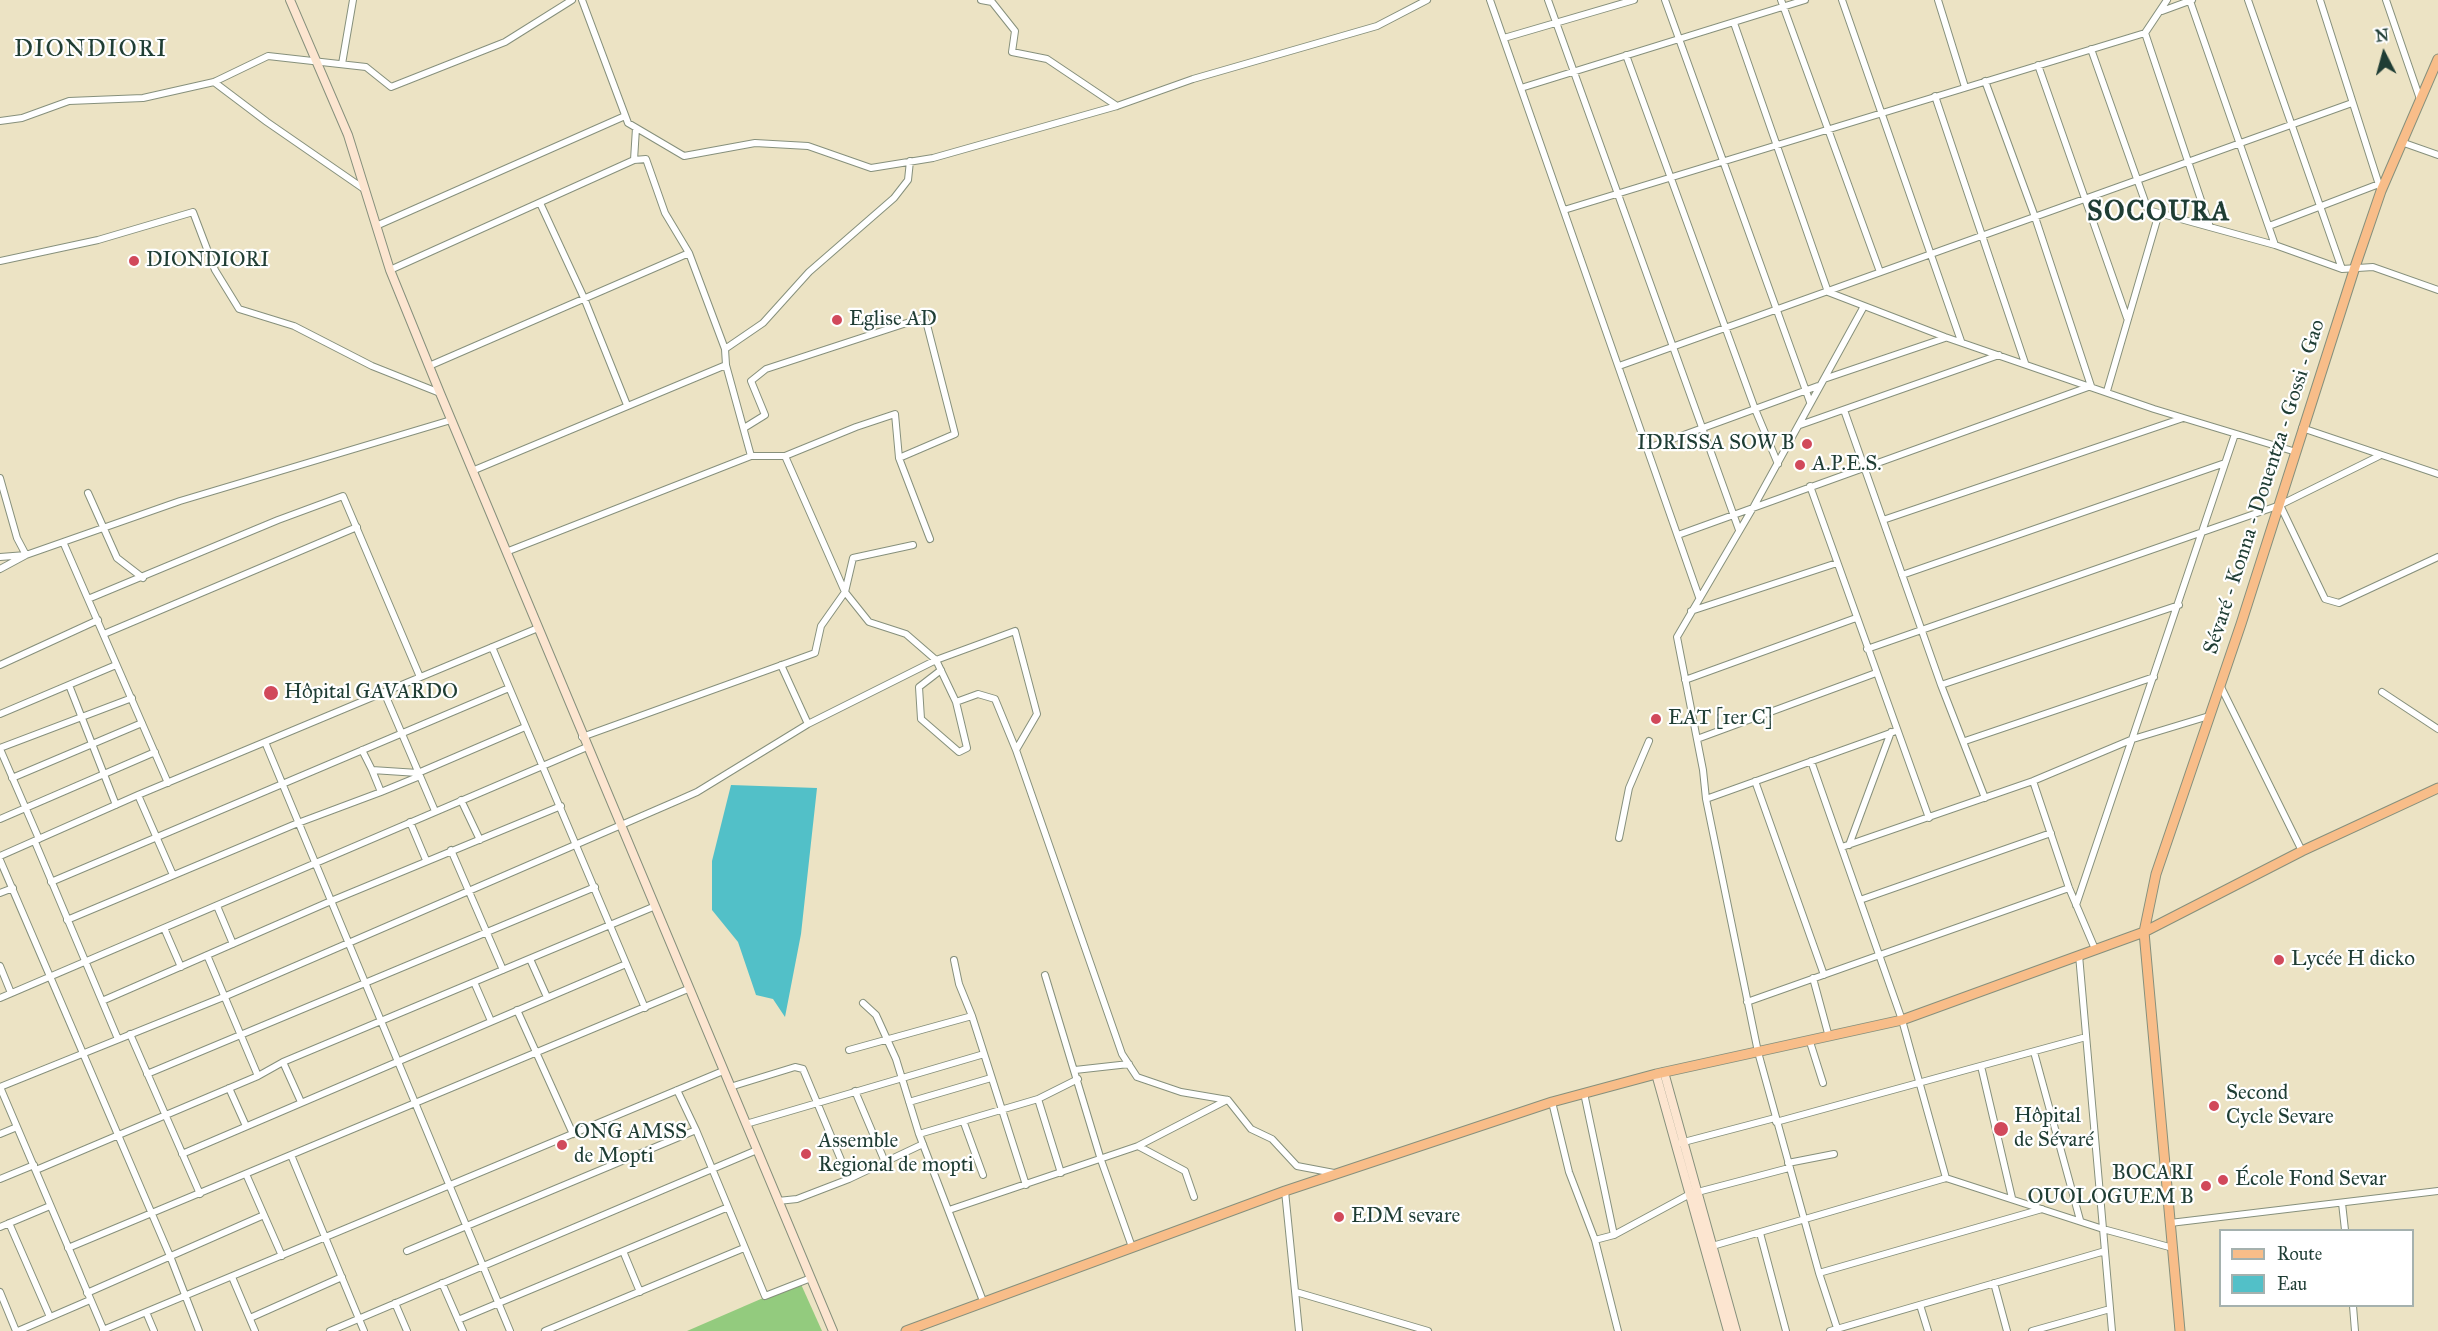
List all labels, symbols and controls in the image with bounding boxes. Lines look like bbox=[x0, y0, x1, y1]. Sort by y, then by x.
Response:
north arrow bbox=[2354, 24, 2414, 84]
text: N bbox=[2374, 25, 2390, 46]
district label: DIONDIORI bbox=[14, 36, 168, 64]
district label: SOCOURA bbox=[2087, 197, 2231, 229]
place label: DIONDIORI bbox=[146, 248, 269, 274]
marker: DIONDIORI bbox=[127, 254, 141, 268]
place label: Eglise AD bbox=[849, 307, 937, 333]
marker: Eglise AD bbox=[830, 313, 844, 327]
street label: Sévaré - Konna - Douentza - Gossi - Gao bbox=[2199, 316, 2331, 658]
place label: IDRISSA SOW B bbox=[1637, 431, 1795, 457]
marker: IDRISSA SOW B bbox=[1800, 437, 1814, 451]
place label: A.P.E.S. bbox=[1812, 452, 1882, 478]
marker: A.P.E.S. bbox=[1793, 458, 1807, 472]
place label: Hôpital GAVARDO bbox=[284, 680, 458, 706]
marker: Hôpital GAVARDO bbox=[262, 684, 280, 702]
place label: EAT [1er C] bbox=[1668, 706, 1773, 732]
marker: EAT [1er C] bbox=[1649, 712, 1663, 726]
place label: Lycée H dicko bbox=[2291, 947, 2415, 973]
marker: Lycée H dicko bbox=[2272, 953, 2286, 967]
place label: Second Cycle Sevare bbox=[2226, 1081, 2334, 1131]
marker: Second Cycle Sevare bbox=[2207, 1099, 2221, 1113]
place label: Hôpital de Sévaré bbox=[2014, 1104, 2094, 1154]
place label: ONG AMSS de Mopti bbox=[574, 1120, 687, 1170]
marker: Hôpital de Sévaré bbox=[1992, 1120, 2010, 1138]
place label: Assemble Regional de mopti bbox=[818, 1129, 974, 1179]
marker: ONG AMSS de Mopti bbox=[555, 1138, 569, 1152]
marker: Assemble Regional de mopti bbox=[799, 1147, 813, 1161]
place label: BOCARI OUOLOGUEM B bbox=[2027, 1161, 2194, 1211]
place label: École Fond Sevar bbox=[2235, 1167, 2386, 1193]
marker: École Fond Sevar bbox=[2216, 1173, 2230, 1187]
marker: BOCARI OUOLOGUEM B bbox=[2199, 1179, 2213, 1193]
place label: EDM sevare bbox=[1351, 1204, 1460, 1230]
marker: EDM sevare bbox=[1332, 1210, 1346, 1224]
legend bbox=[2219, 1229, 2414, 1307]
text: Route bbox=[2277, 1243, 2322, 1265]
text: Eau bbox=[2277, 1273, 2307, 1295]

